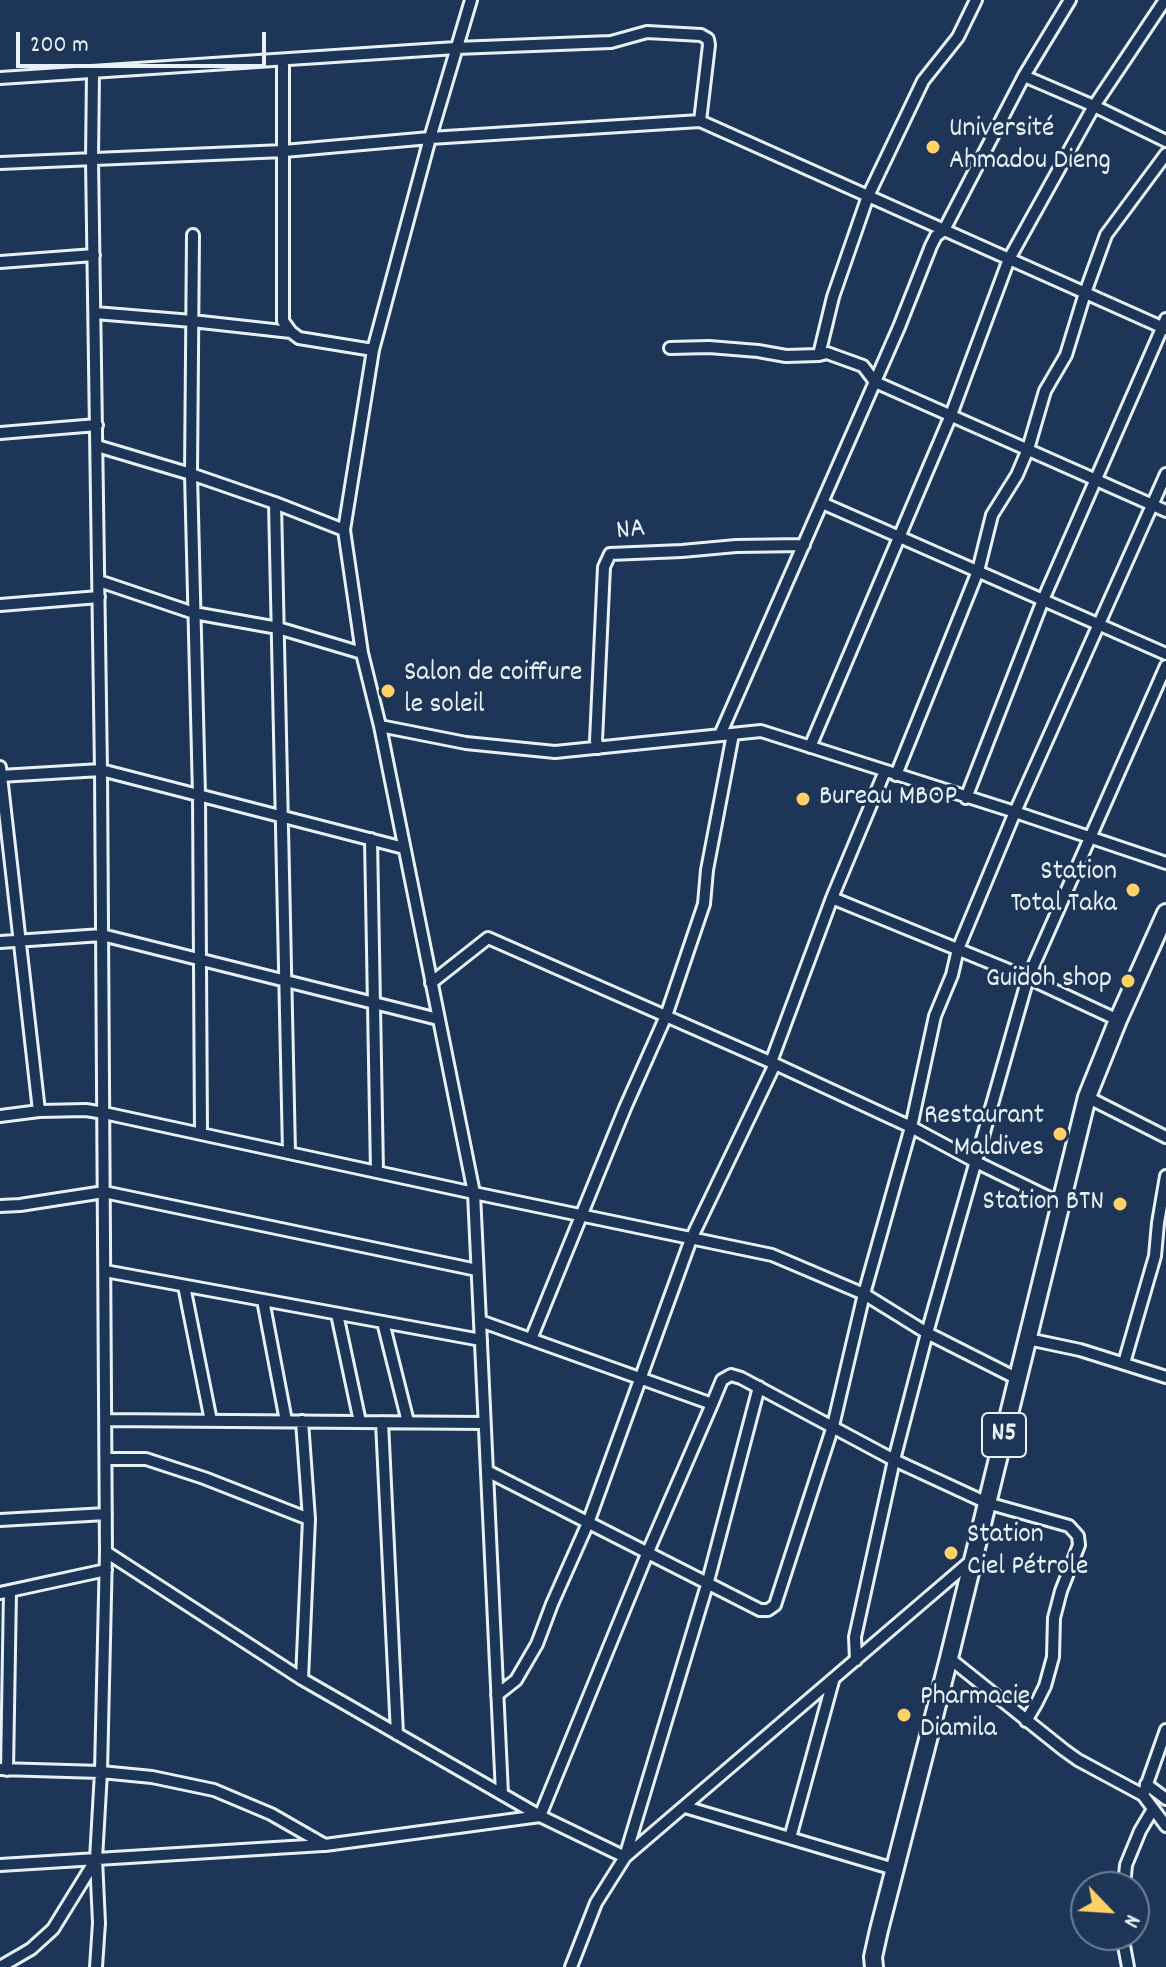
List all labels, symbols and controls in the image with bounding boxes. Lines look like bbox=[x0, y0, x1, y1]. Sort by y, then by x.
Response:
scale bar bbox=[20, 16, 270, 66]
text: 200 m bbox=[30, 29, 89, 63]
place label: Université Ahmadou Dieng bbox=[949, 114, 1111, 180]
marker: Université Ahmadou Dieng bbox=[924, 138, 942, 156]
street label: NA bbox=[615, 514, 647, 550]
place label: Salon de coiffure le soleil bbox=[404, 658, 582, 724]
marker: Salon de coiffure le soleil bbox=[379, 682, 397, 700]
place label: Bureau MBOP bbox=[819, 782, 957, 816]
marker: Bureau MBOP bbox=[794, 790, 812, 808]
place label: Station Total Taka bbox=[1010, 857, 1117, 923]
marker: Station Total Taka bbox=[1124, 881, 1142, 899]
place label: Guidoh shop bbox=[986, 964, 1112, 998]
marker: Guidoh shop bbox=[1119, 972, 1137, 990]
place label: Restaurant Maldives bbox=[924, 1101, 1044, 1167]
marker: Restaurant Maldives bbox=[1051, 1125, 1069, 1143]
place label: Station BTN bbox=[983, 1187, 1104, 1221]
marker: Station BTN bbox=[1111, 1195, 1129, 1213]
road number: N5 bbox=[982, 1413, 1026, 1457]
place label: Station Ciel Pétrole bbox=[967, 1520, 1088, 1586]
marker: Station Ciel Pétrole bbox=[942, 1544, 960, 1562]
place label: Pharmacie Diamila bbox=[920, 1682, 1030, 1748]
marker: Pharmacie Diamila bbox=[895, 1706, 913, 1724]
north arrow bbox=[1070, 1871, 1150, 1951]
text: N bbox=[1114, 1909, 1147, 1932]

